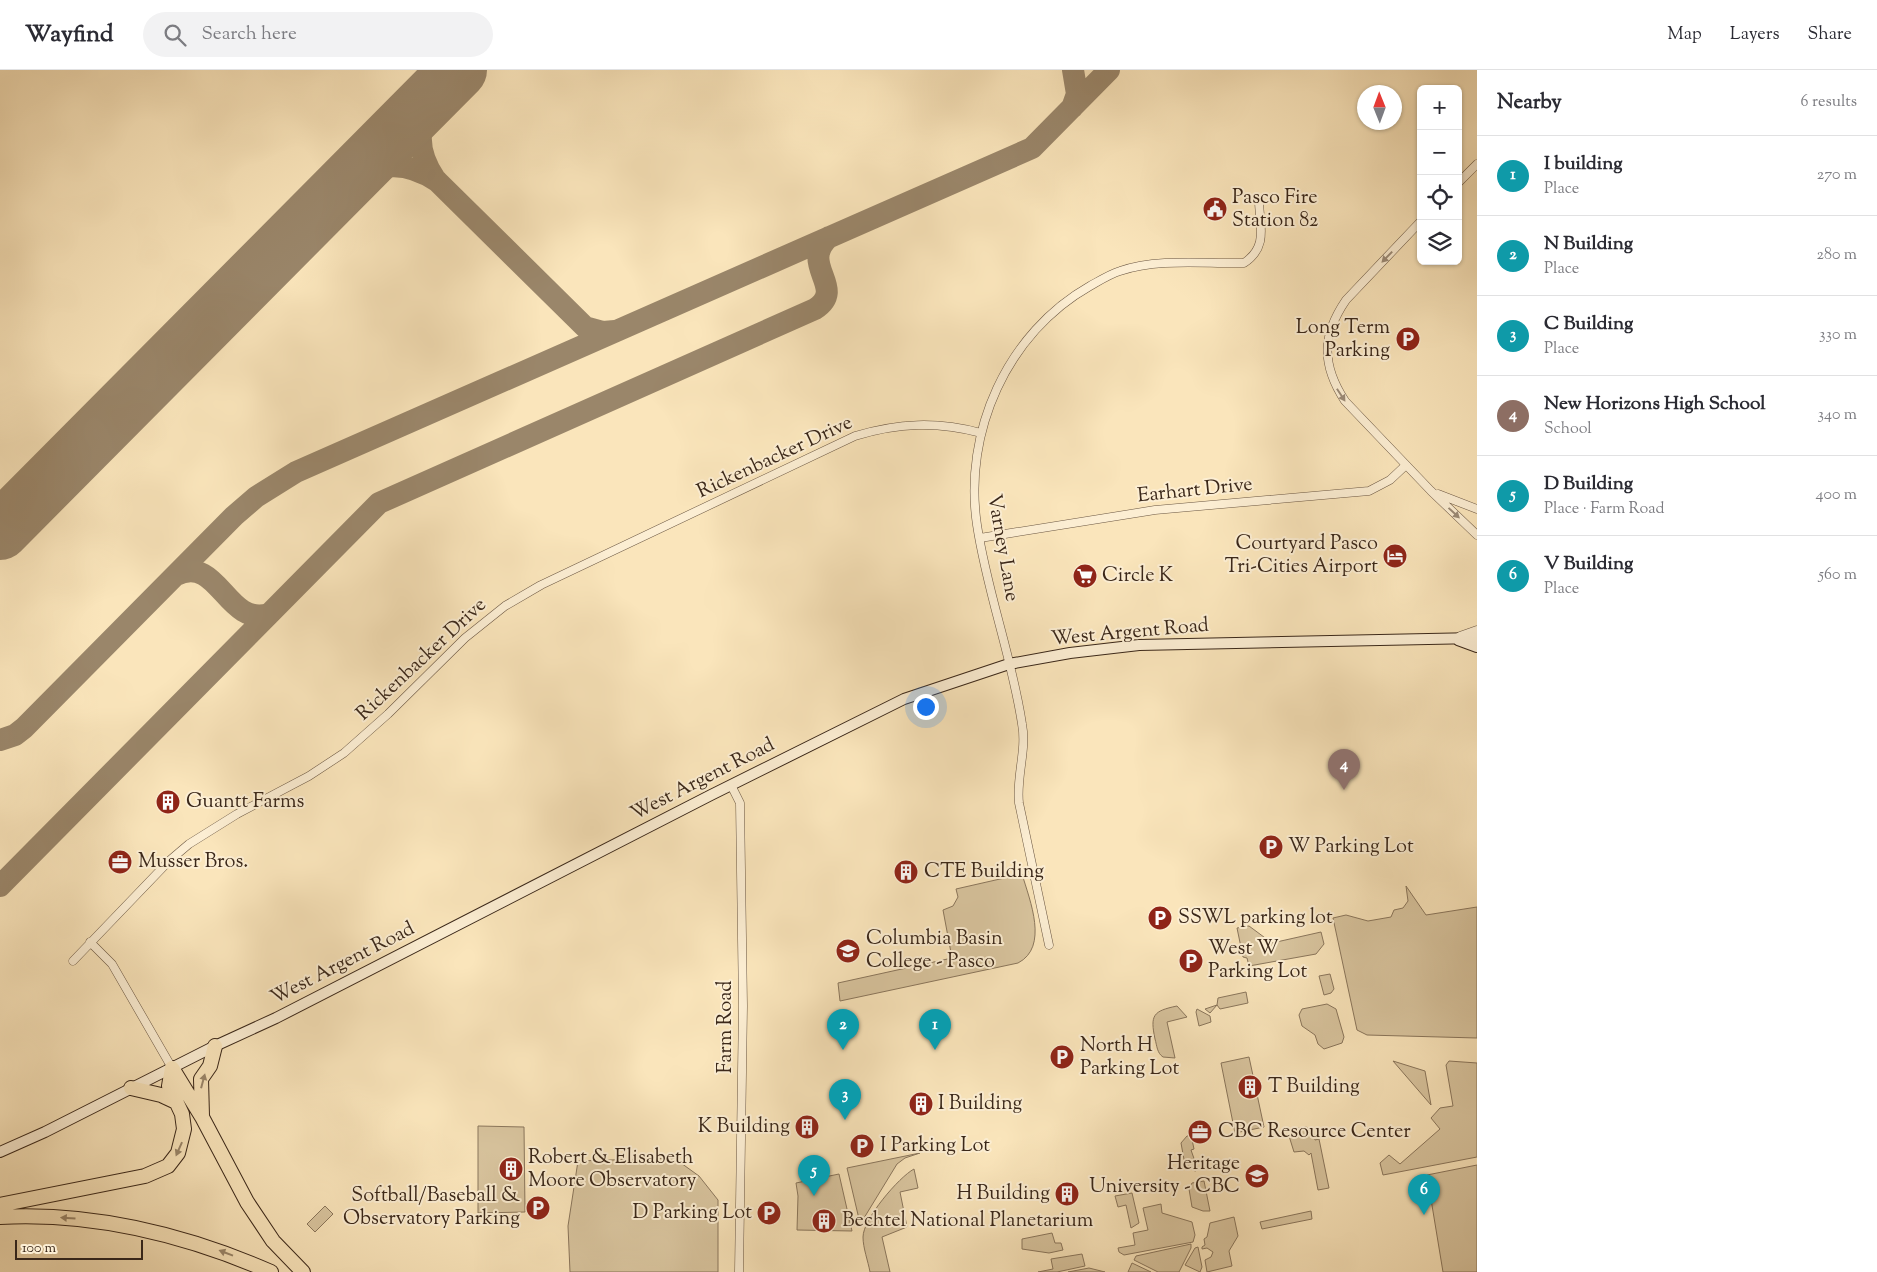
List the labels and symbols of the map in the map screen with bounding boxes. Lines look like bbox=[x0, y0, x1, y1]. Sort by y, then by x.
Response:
north arrow bbox=[1357, 85, 1402, 130]
place label: Pasco Fire Station 82 bbox=[1232, 184, 1318, 236]
public building icon: Pasco Fire Station 82 bbox=[1202, 196, 1228, 222]
one-way arrow bbox=[1381, 250, 1393, 262]
place label: Long Term Parking bbox=[1296, 314, 1390, 366]
parking icon: Long Term Parking bbox=[1395, 326, 1421, 352]
one-way arrow bbox=[1336, 388, 1346, 402]
street label: Rickenbacker Drive bbox=[692, 409, 858, 507]
street label: Earhart Drive bbox=[1136, 471, 1254, 511]
street label: Varney Lane bbox=[978, 492, 1026, 604]
one-way arrow bbox=[1448, 507, 1460, 519]
place label: Courtyard Pasco Tri-Cities Airport bbox=[1225, 530, 1378, 582]
hotel icon: Courtyard Pasco Tri-Cities Airport bbox=[1382, 543, 1408, 569]
place label: Circle K bbox=[1102, 562, 1174, 591]
supermarket icon: Circle K bbox=[1072, 563, 1098, 589]
street label: Rickenbacker Drive bbox=[350, 592, 494, 728]
street label: West Argent Road bbox=[1050, 612, 1210, 654]
your location bbox=[913, 694, 939, 720]
street label: West Argent Road bbox=[626, 731, 780, 829]
pin: 4 bbox=[1328, 749, 1360, 790]
place label: Guantt Farms bbox=[186, 788, 304, 817]
building icon: Guantt Farms bbox=[155, 789, 181, 815]
place label: W Parking Lot bbox=[1288, 833, 1414, 862]
parking icon: W Parking Lot bbox=[1258, 834, 1284, 860]
place label: Musser Bros. bbox=[138, 848, 248, 877]
office icon: Musser Bros. bbox=[107, 849, 133, 875]
place label: CTE Building bbox=[924, 858, 1044, 887]
building icon: CTE Building bbox=[893, 859, 919, 885]
place label: SSWL parking lot bbox=[1178, 904, 1333, 933]
parking icon: SSWL parking lot bbox=[1147, 905, 1173, 931]
street label: West Argent Road bbox=[266, 915, 420, 1013]
place label: Columbia Basin College - Pasco bbox=[866, 925, 1003, 977]
place label: West W Parking Lot bbox=[1208, 935, 1307, 987]
school or university icon: Columbia Basin College - Pasco bbox=[835, 938, 861, 964]
parking icon: West W Parking Lot bbox=[1178, 948, 1204, 974]
street label: Farm Road bbox=[712, 981, 741, 1073]
pin: 2 bbox=[827, 1009, 859, 1050]
pin: 1 bbox=[919, 1009, 951, 1050]
place label: North H Parking Lot bbox=[1080, 1032, 1179, 1084]
parking icon: North H Parking Lot bbox=[1049, 1044, 1075, 1070]
one-way arrow bbox=[199, 1073, 207, 1088]
place label: T Building bbox=[1268, 1073, 1360, 1102]
building icon: T Building bbox=[1237, 1074, 1263, 1100]
pin: 3 bbox=[829, 1079, 861, 1120]
place label: I Building bbox=[938, 1090, 1023, 1119]
building icon: I Building bbox=[908, 1091, 934, 1117]
place label: K Building bbox=[698, 1113, 790, 1142]
building icon: K Building bbox=[794, 1114, 820, 1140]
place label: CBC Resource Center bbox=[1218, 1118, 1411, 1147]
office icon: CBC Resource Center bbox=[1187, 1119, 1213, 1145]
place label: I Parking Lot bbox=[880, 1132, 990, 1161]
parking icon: I Parking Lot bbox=[849, 1133, 875, 1159]
one-way arrow bbox=[175, 1142, 183, 1156]
place label: Robert & Elisabeth Moore Observatory bbox=[528, 1144, 696, 1196]
place label: Heritage University - CBC bbox=[1089, 1150, 1240, 1202]
pin: 5 bbox=[798, 1155, 830, 1196]
building icon: Robert & Elisabeth Moore Observatory bbox=[498, 1156, 524, 1182]
school or university icon: Heritage University - CBC bbox=[1244, 1163, 1270, 1189]
pin: 6 bbox=[1408, 1174, 1440, 1215]
place label: H Building bbox=[956, 1180, 1050, 1209]
building icon: H Building bbox=[1054, 1181, 1080, 1207]
place label: Softball/Baseball & Observatory Parking bbox=[343, 1182, 520, 1234]
parking icon: Softball/Baseball & Observatory Parking bbox=[525, 1195, 551, 1221]
place label: D Parking Lot bbox=[633, 1199, 752, 1228]
parking icon: D Parking Lot bbox=[756, 1200, 782, 1226]
place label: Bechtel National Planetarium bbox=[842, 1207, 1094, 1236]
building icon: Bechtel National Planetarium bbox=[811, 1208, 837, 1234]
one-way arrow bbox=[60, 1214, 76, 1222]
scale bar bbox=[15, 1237, 142, 1260]
one-way arrow bbox=[218, 1249, 233, 1257]

